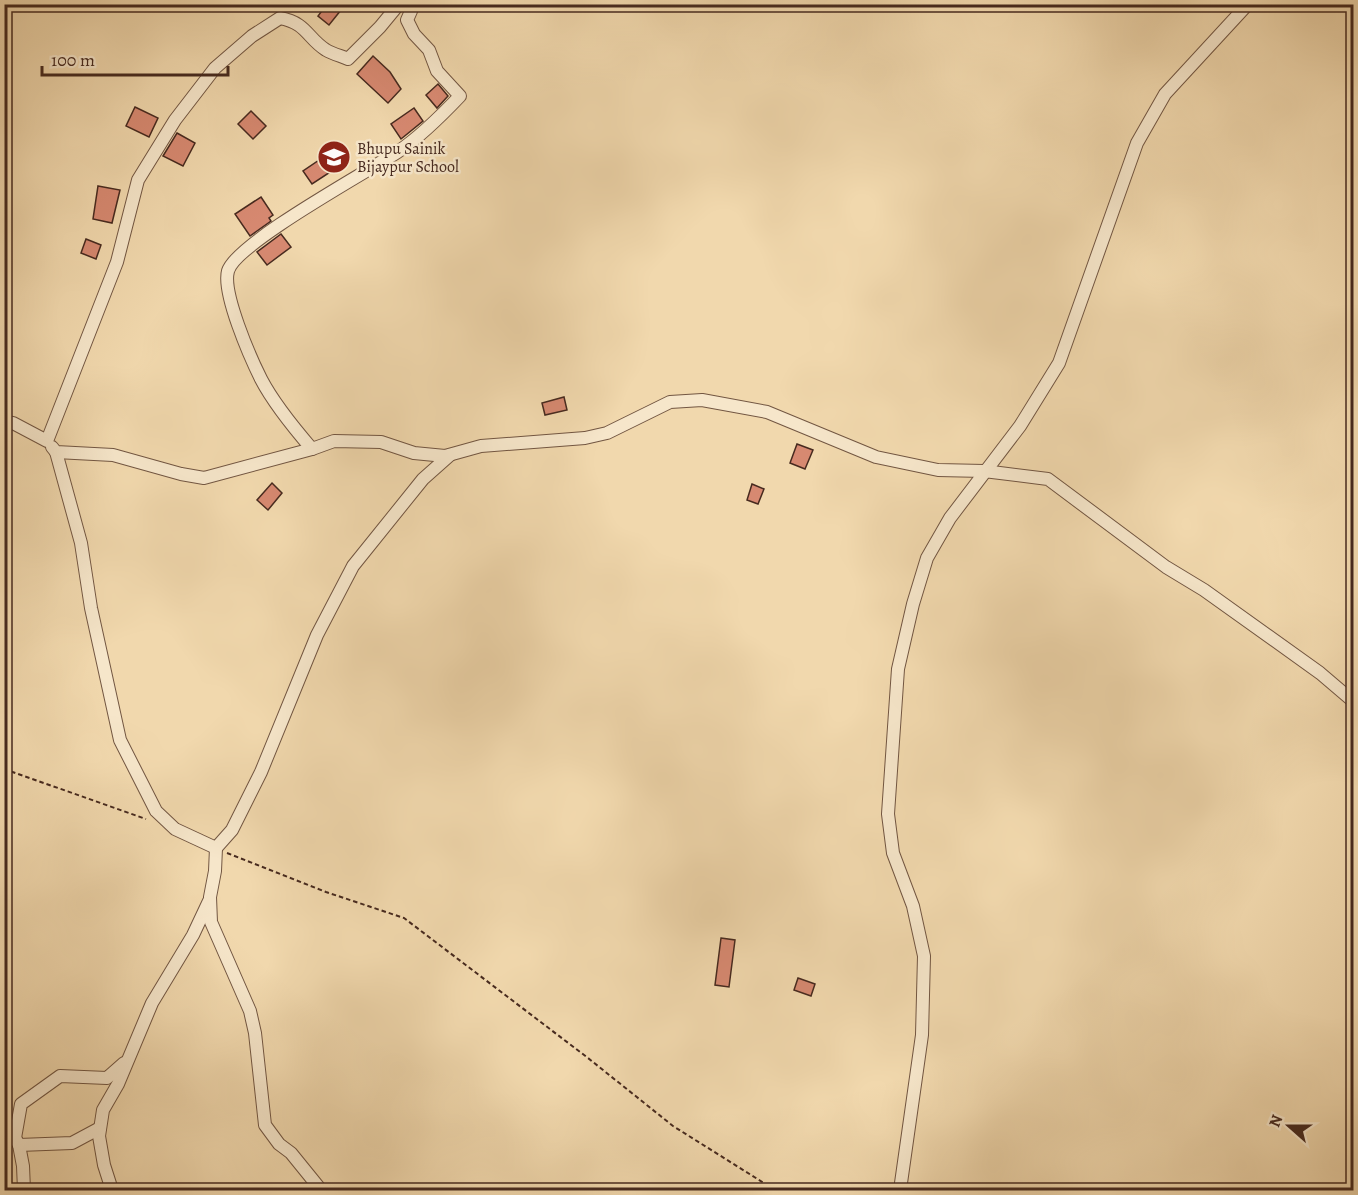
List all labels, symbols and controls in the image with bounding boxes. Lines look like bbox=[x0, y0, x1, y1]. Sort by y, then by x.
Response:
scale bar bbox=[42, 39, 228, 77]
text: 100 m bbox=[51, 48, 95, 72]
place label: Bhupu Sainik Bijaypur School bbox=[357, 138, 459, 178]
school or university icon: Bhupu Sainik Bijaypur School bbox=[316, 139, 352, 175]
north arrow bbox=[1259, 1096, 1319, 1156]
text: N bbox=[1264, 1111, 1288, 1130]

